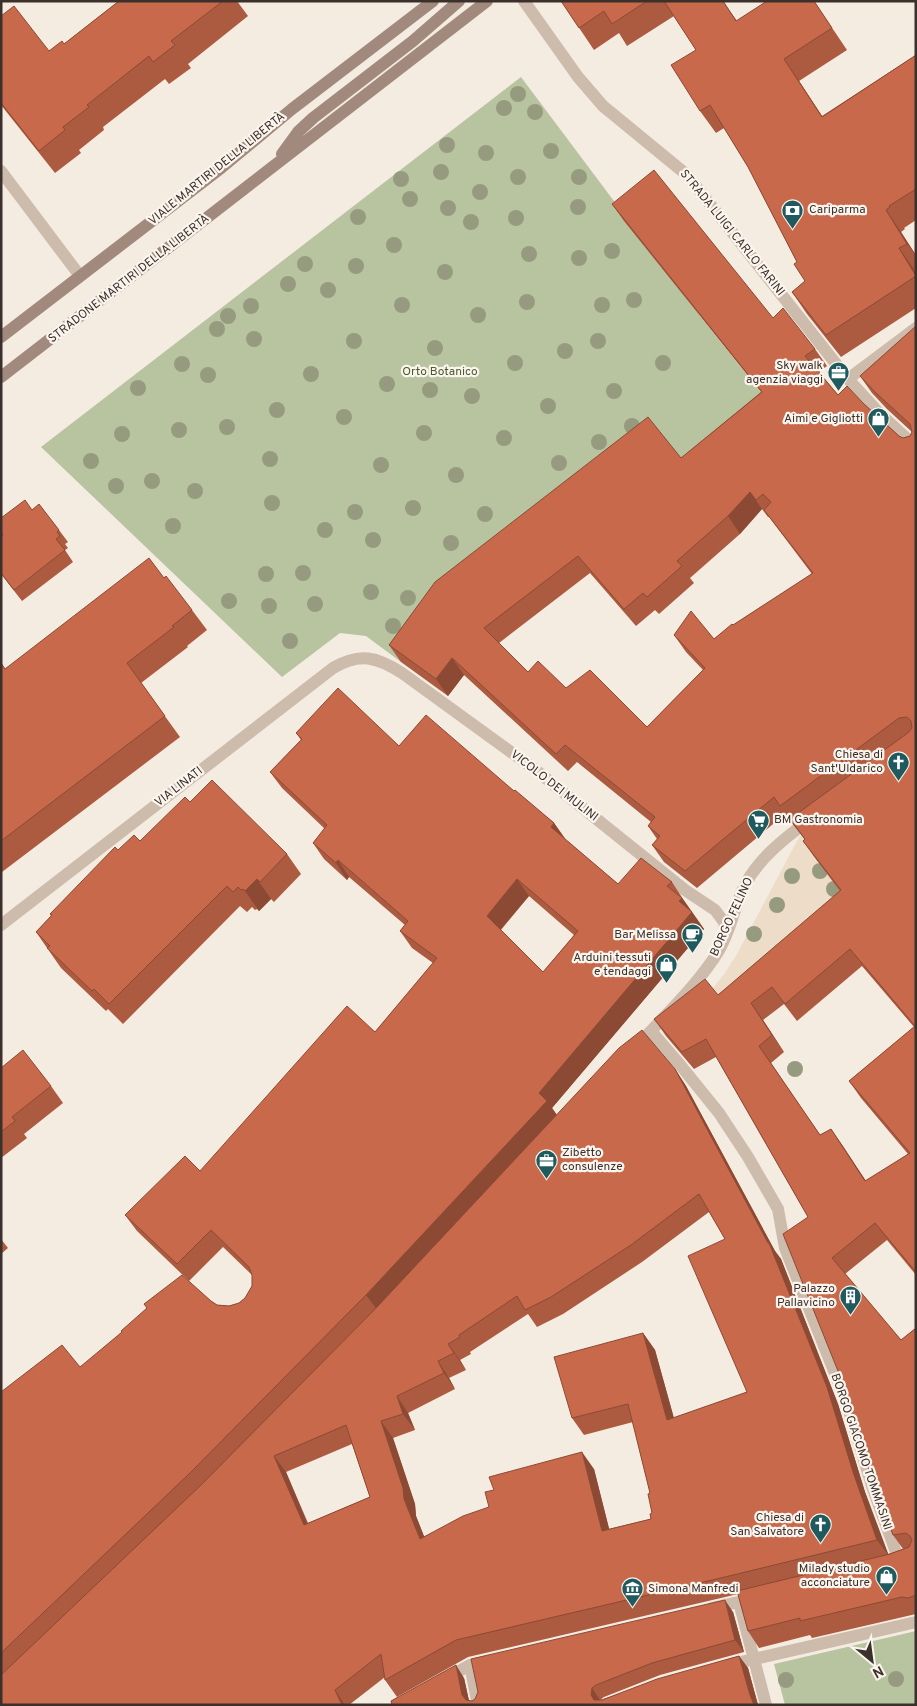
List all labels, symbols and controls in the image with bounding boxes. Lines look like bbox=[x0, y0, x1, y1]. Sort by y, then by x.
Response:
street label: VIALE MARTIRI DELLA LIBERTÀ bbox=[146, 109, 288, 229]
street label: STRADA LUIGI CARLO FARINI bbox=[676, 166, 788, 300]
bank icon: Cariparma bbox=[781, 198, 805, 229]
place label: Cariparma bbox=[809, 202, 865, 218]
street label: STRADONE MARTIRI DELLA LIBERTÀ bbox=[45, 211, 213, 347]
place label: Sky walk agenzia viaggi bbox=[746, 358, 823, 388]
office icon: Sky walk agenzia viaggi bbox=[827, 361, 851, 392]
park label: Orto Botanico bbox=[402, 364, 478, 380]
shop icon: Aimi e Gigliotti bbox=[867, 407, 891, 438]
place label: Aimi e Gigliotti bbox=[784, 411, 863, 427]
street label: VICOLO DEI MULINI bbox=[507, 747, 601, 825]
place label: Chiesa di Sant'Uldarico bbox=[811, 747, 883, 777]
church icon: Chiesa di Sant'Uldarico bbox=[887, 750, 911, 781]
street label: VIA LINATI bbox=[152, 763, 206, 811]
supermarket icon: BM Gastronomia bbox=[746, 808, 770, 839]
place label: BM Gastronomia bbox=[774, 812, 863, 828]
street label: BORGO FELINO bbox=[707, 875, 757, 959]
cafe icon: Bar Melissa bbox=[680, 923, 704, 954]
place label: Bar Melissa bbox=[614, 927, 676, 943]
place label: Arduini tessuti e tendaggi bbox=[573, 950, 651, 980]
shop icon: Arduini tessuti e tendaggi bbox=[655, 953, 679, 984]
place label: Zibetto consulenze bbox=[562, 1145, 623, 1175]
office icon: Zibetto consulenze bbox=[534, 1148, 558, 1179]
place label: Palazzo Pallavicino bbox=[777, 1281, 835, 1311]
building icon: Palazzo Pallavicino bbox=[839, 1284, 863, 1315]
street label: BORGO GIACOMO TOMMASINI bbox=[827, 1372, 895, 1532]
place label: Chiesa di San Salvatore bbox=[730, 1510, 804, 1540]
church icon: Chiesa di San Salvatore bbox=[808, 1513, 832, 1544]
place label: Milady studio acconciature bbox=[799, 1561, 870, 1591]
shop icon: Milady studio acconciature bbox=[874, 1564, 898, 1595]
museum icon: Simona Manfredi bbox=[620, 1577, 644, 1608]
place label: Simona Manfredi bbox=[648, 1581, 739, 1597]
north arrow bbox=[847, 1636, 897, 1686]
text: N bbox=[869, 1661, 886, 1681]

